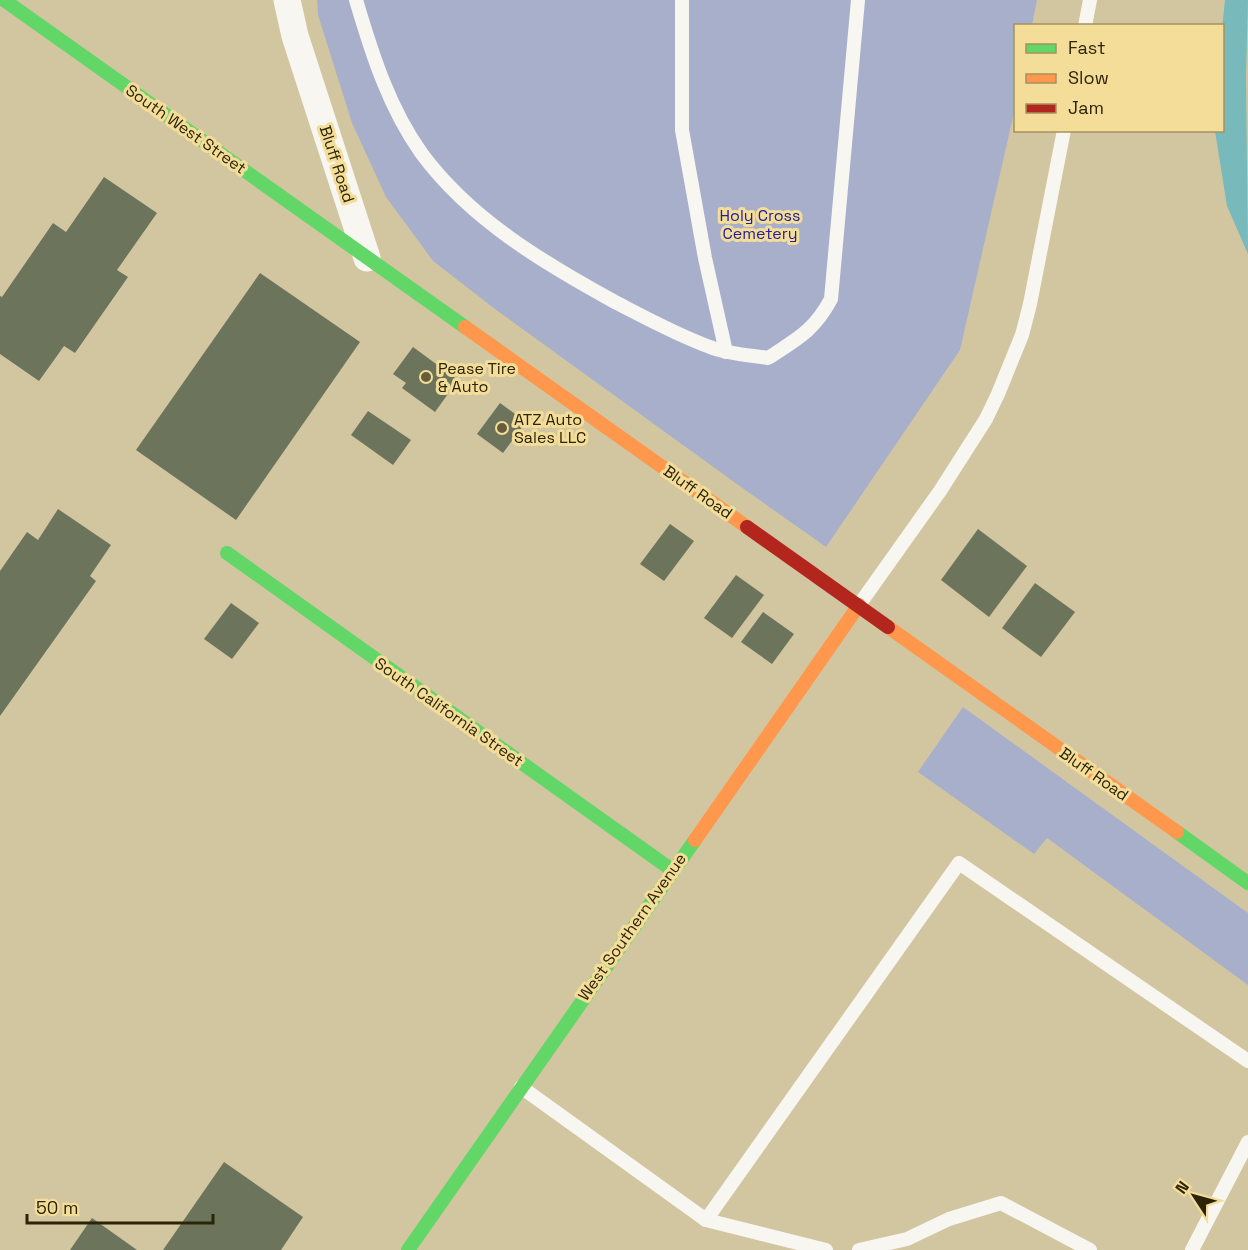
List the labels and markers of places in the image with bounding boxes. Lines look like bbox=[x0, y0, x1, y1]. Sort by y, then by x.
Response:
place label: Pease Tire & Auto bbox=[438, 358, 516, 397]
marker: Pease Tire & Auto bbox=[419, 370, 433, 384]
place label: ATZ Auto Sales LLC bbox=[514, 409, 586, 448]
marker: ATZ Auto Sales LLC bbox=[495, 421, 509, 435]

